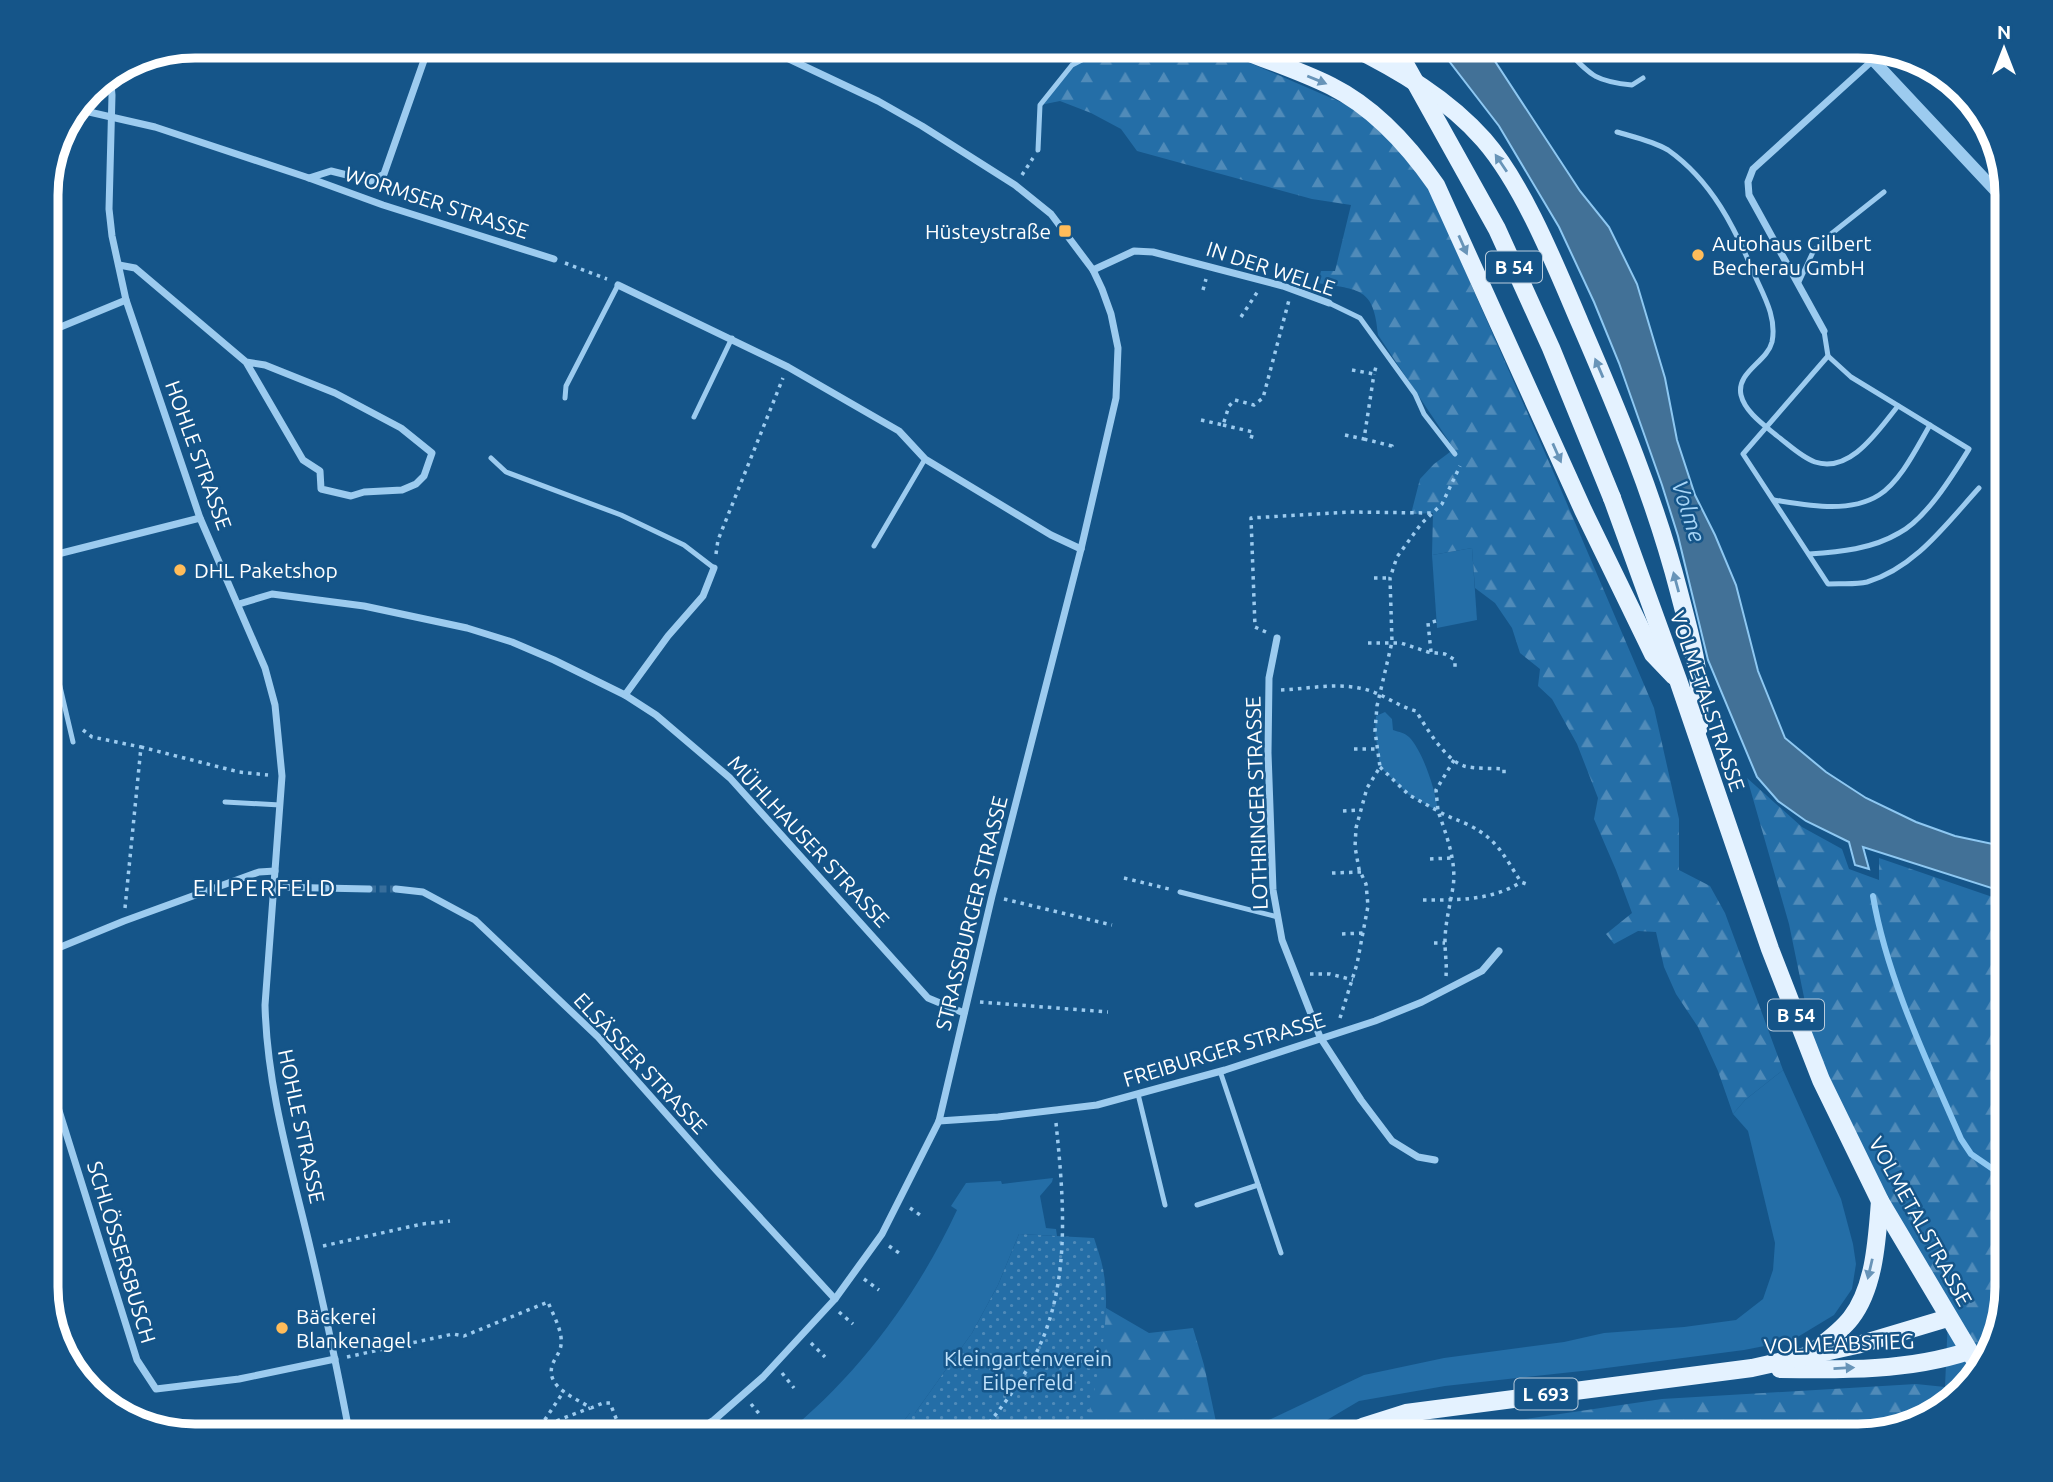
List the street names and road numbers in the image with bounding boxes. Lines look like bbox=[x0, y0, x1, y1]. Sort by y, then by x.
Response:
street label: WORMSER STRASSE bbox=[342, 161, 532, 243]
street label: IN DER WELLE bbox=[1204, 236, 1338, 300]
road number: B 54 bbox=[1486, 252, 1542, 282]
street label: HOHLE STRASSE bbox=[161, 377, 237, 533]
street label: VOLMETALSTRASSE bbox=[1666, 608, 1750, 794]
street label: LOTHRINGER STRASSE bbox=[1240, 696, 1272, 910]
street label: MÜHLHAUSER STRASSE bbox=[723, 750, 895, 932]
street label: STRASSBURGER STRASSE bbox=[930, 793, 1012, 1033]
street label: ELSÄSSER STRASSE bbox=[570, 988, 712, 1138]
road number: B 54 bbox=[1768, 1000, 1824, 1030]
street label: FREIBURGER STRASSE bbox=[1120, 1007, 1328, 1091]
street label: HOHLE STRASSE bbox=[274, 1047, 330, 1205]
street label: VOLMETALSTRASSE bbox=[1865, 1132, 1977, 1310]
street label: SCHLÖSSERSBUSCH bbox=[83, 1158, 161, 1346]
street label: VOLMEABSTIEG bbox=[1763, 1328, 1915, 1358]
road number: L 693 bbox=[1514, 1378, 1578, 1410]

